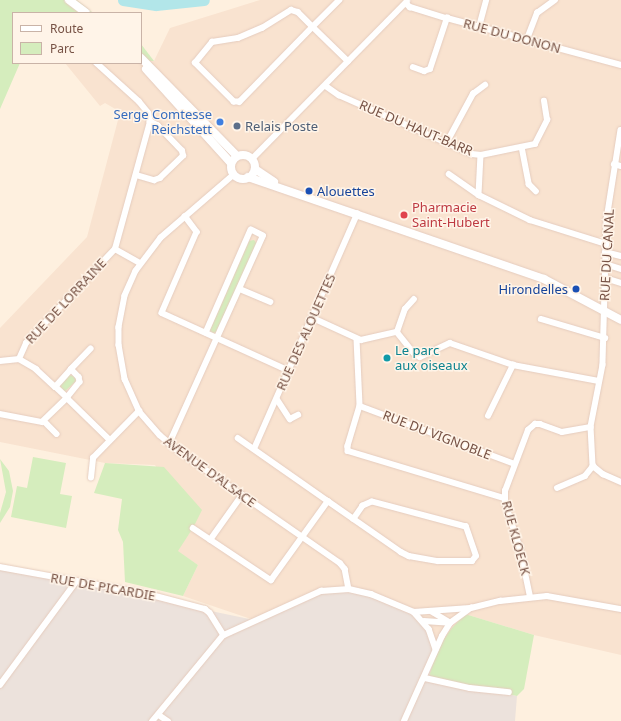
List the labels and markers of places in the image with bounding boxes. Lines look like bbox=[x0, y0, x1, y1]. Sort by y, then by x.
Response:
place label: Serge Comtesse Reichstett bbox=[114, 107, 212, 138]
marker: Serge Comtesse Reichstett bbox=[215, 117, 225, 127]
place label: Relais Poste bbox=[245, 118, 318, 134]
marker: Relais Poste bbox=[232, 121, 242, 131]
place label: Alouettes bbox=[317, 183, 375, 199]
marker: Alouettes bbox=[304, 186, 314, 196]
place label: Pharmacie Saint-Hubert bbox=[412, 200, 490, 231]
marker: Pharmacie Saint-Hubert bbox=[399, 210, 409, 220]
place label: Hirondelles bbox=[498, 281, 568, 297]
marker: Hirondelles bbox=[571, 284, 581, 294]
place label: Le parc aux oiseaux bbox=[395, 343, 468, 374]
marker: Le parc aux oiseaux bbox=[382, 353, 392, 363]

